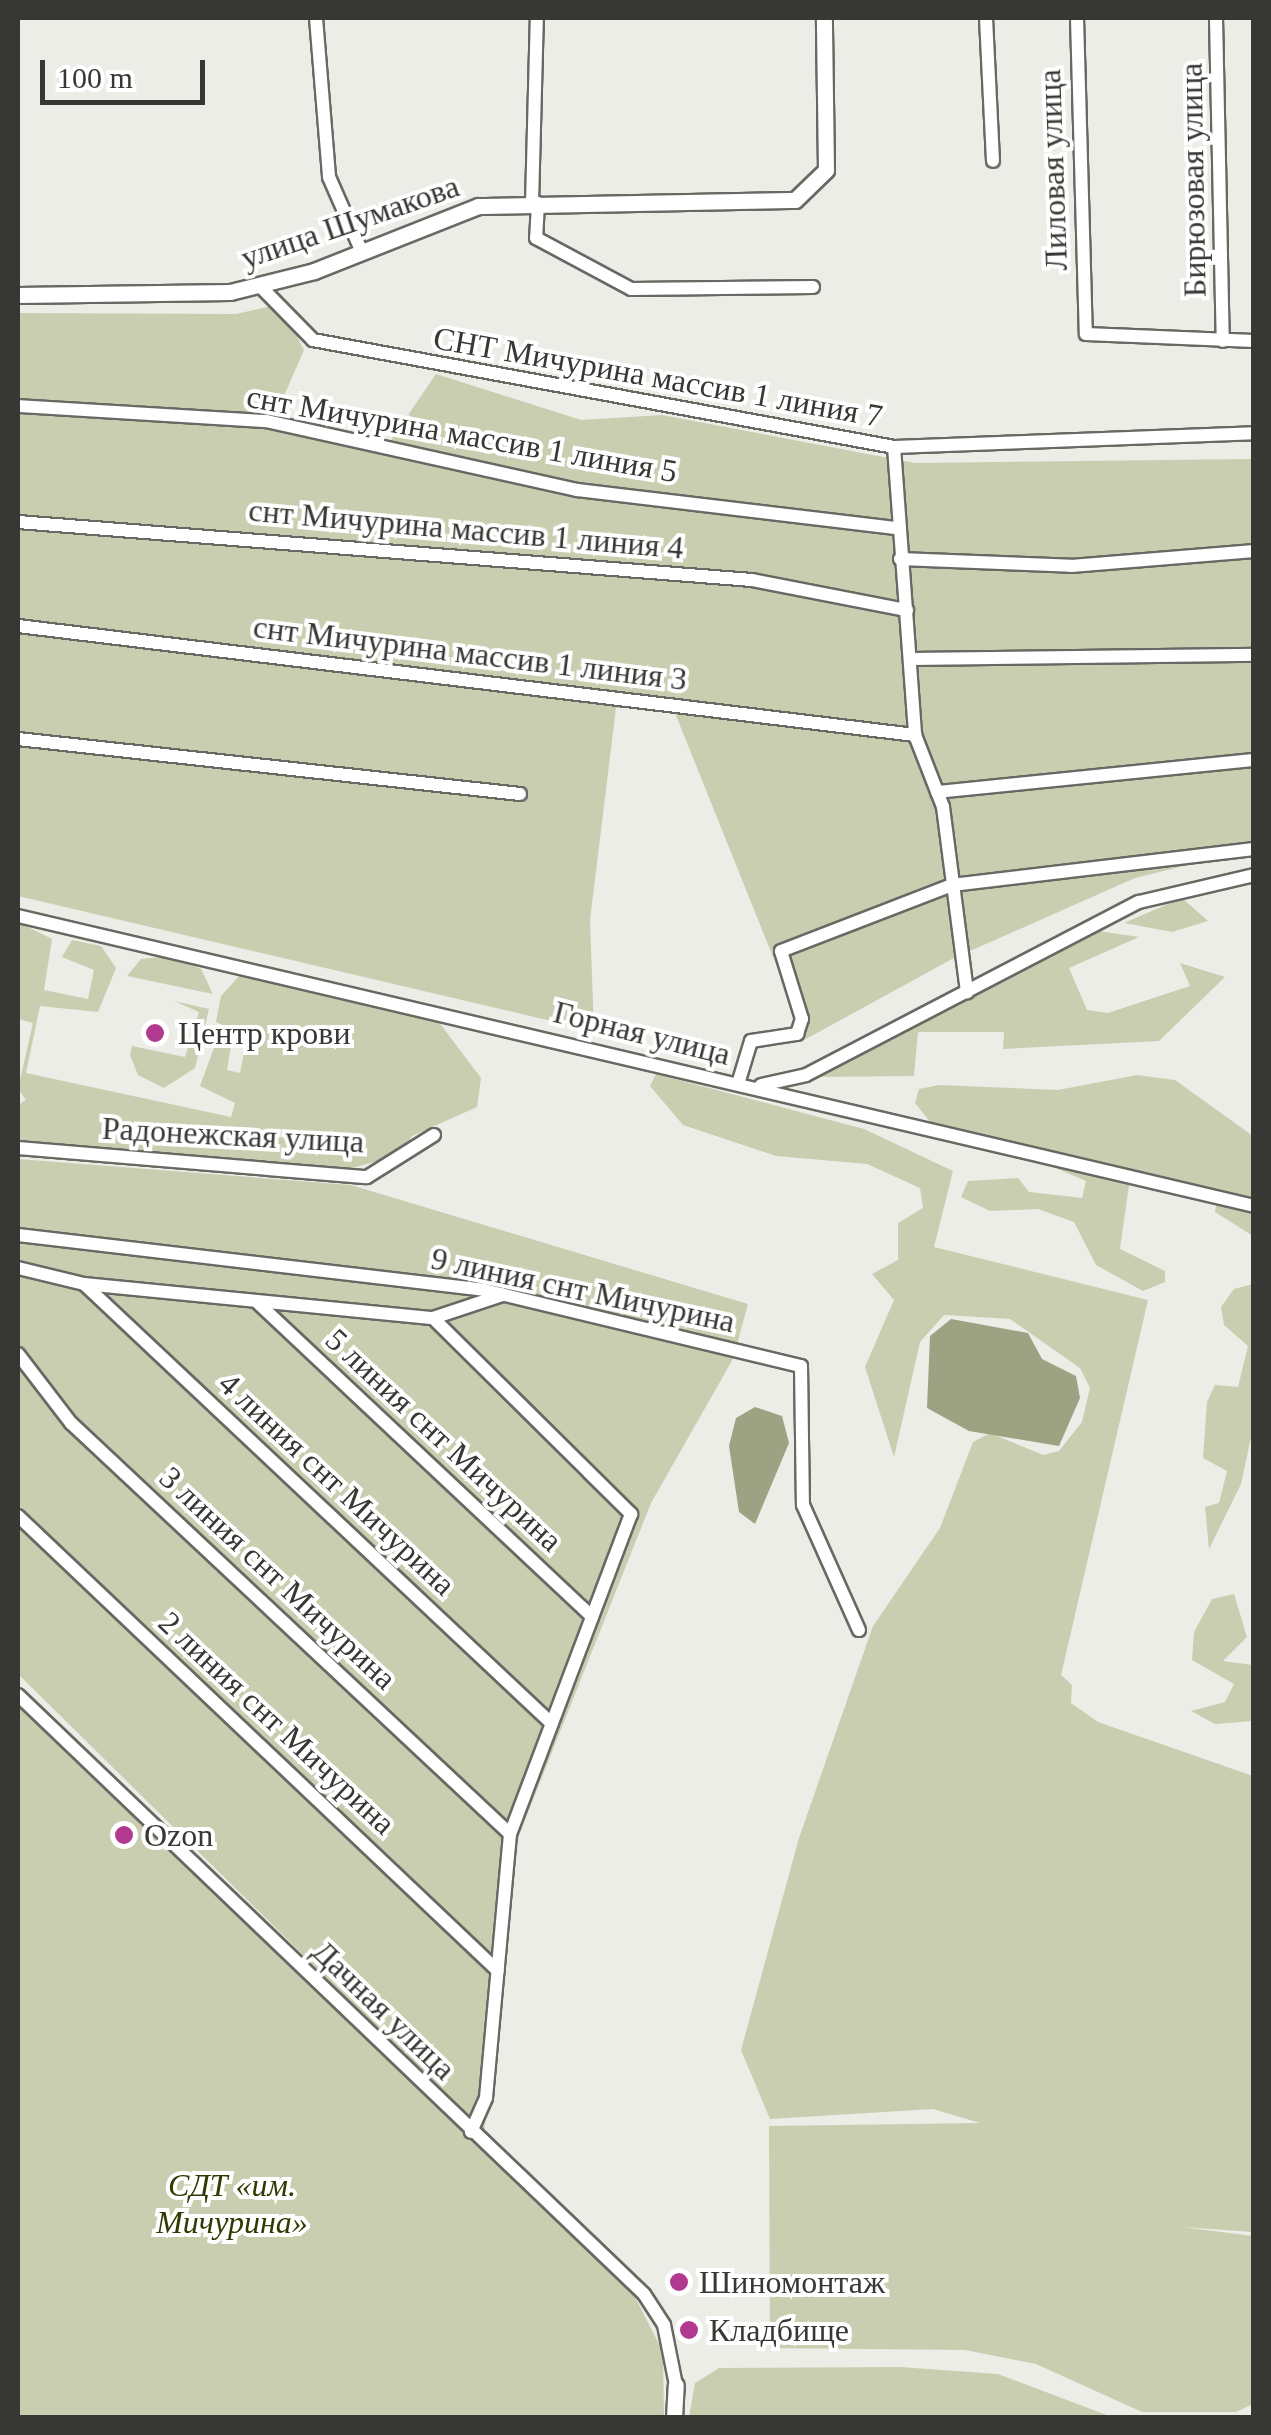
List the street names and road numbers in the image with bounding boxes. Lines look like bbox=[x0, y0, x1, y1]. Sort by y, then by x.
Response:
street label: Бирюзовая улица bbox=[1172, 62, 1214, 298]
street label: Лиловая улица bbox=[1030, 69, 1076, 271]
street label: улица Шумакова bbox=[236, 167, 464, 277]
street label: СНТ Мичурина массив 1 линия 7 bbox=[431, 319, 885, 435]
street label: снт Мичурина массив 1 линия 5 bbox=[244, 377, 680, 491]
street label: снт Мичурина массив 1 линия 4 bbox=[247, 491, 685, 567]
street label: снт Мичурина массив 1 линия 3 bbox=[251, 607, 689, 699]
street label: Горная улица bbox=[550, 993, 734, 1073]
street label: Радонежская улица bbox=[101, 1109, 365, 1161]
street label: 9 линия снт Мичурина bbox=[428, 1239, 738, 1341]
street label: 5 линия снт Мичурина bbox=[318, 1320, 570, 1560]
street label: 4 линия снт Мичурина bbox=[211, 1364, 463, 1604]
street label: 3 линия снт Мичурина bbox=[152, 1458, 404, 1698]
street label: 2 линия снт Мичурина bbox=[151, 1603, 403, 1843]
street label: Дачная улица bbox=[305, 1932, 463, 2088]

